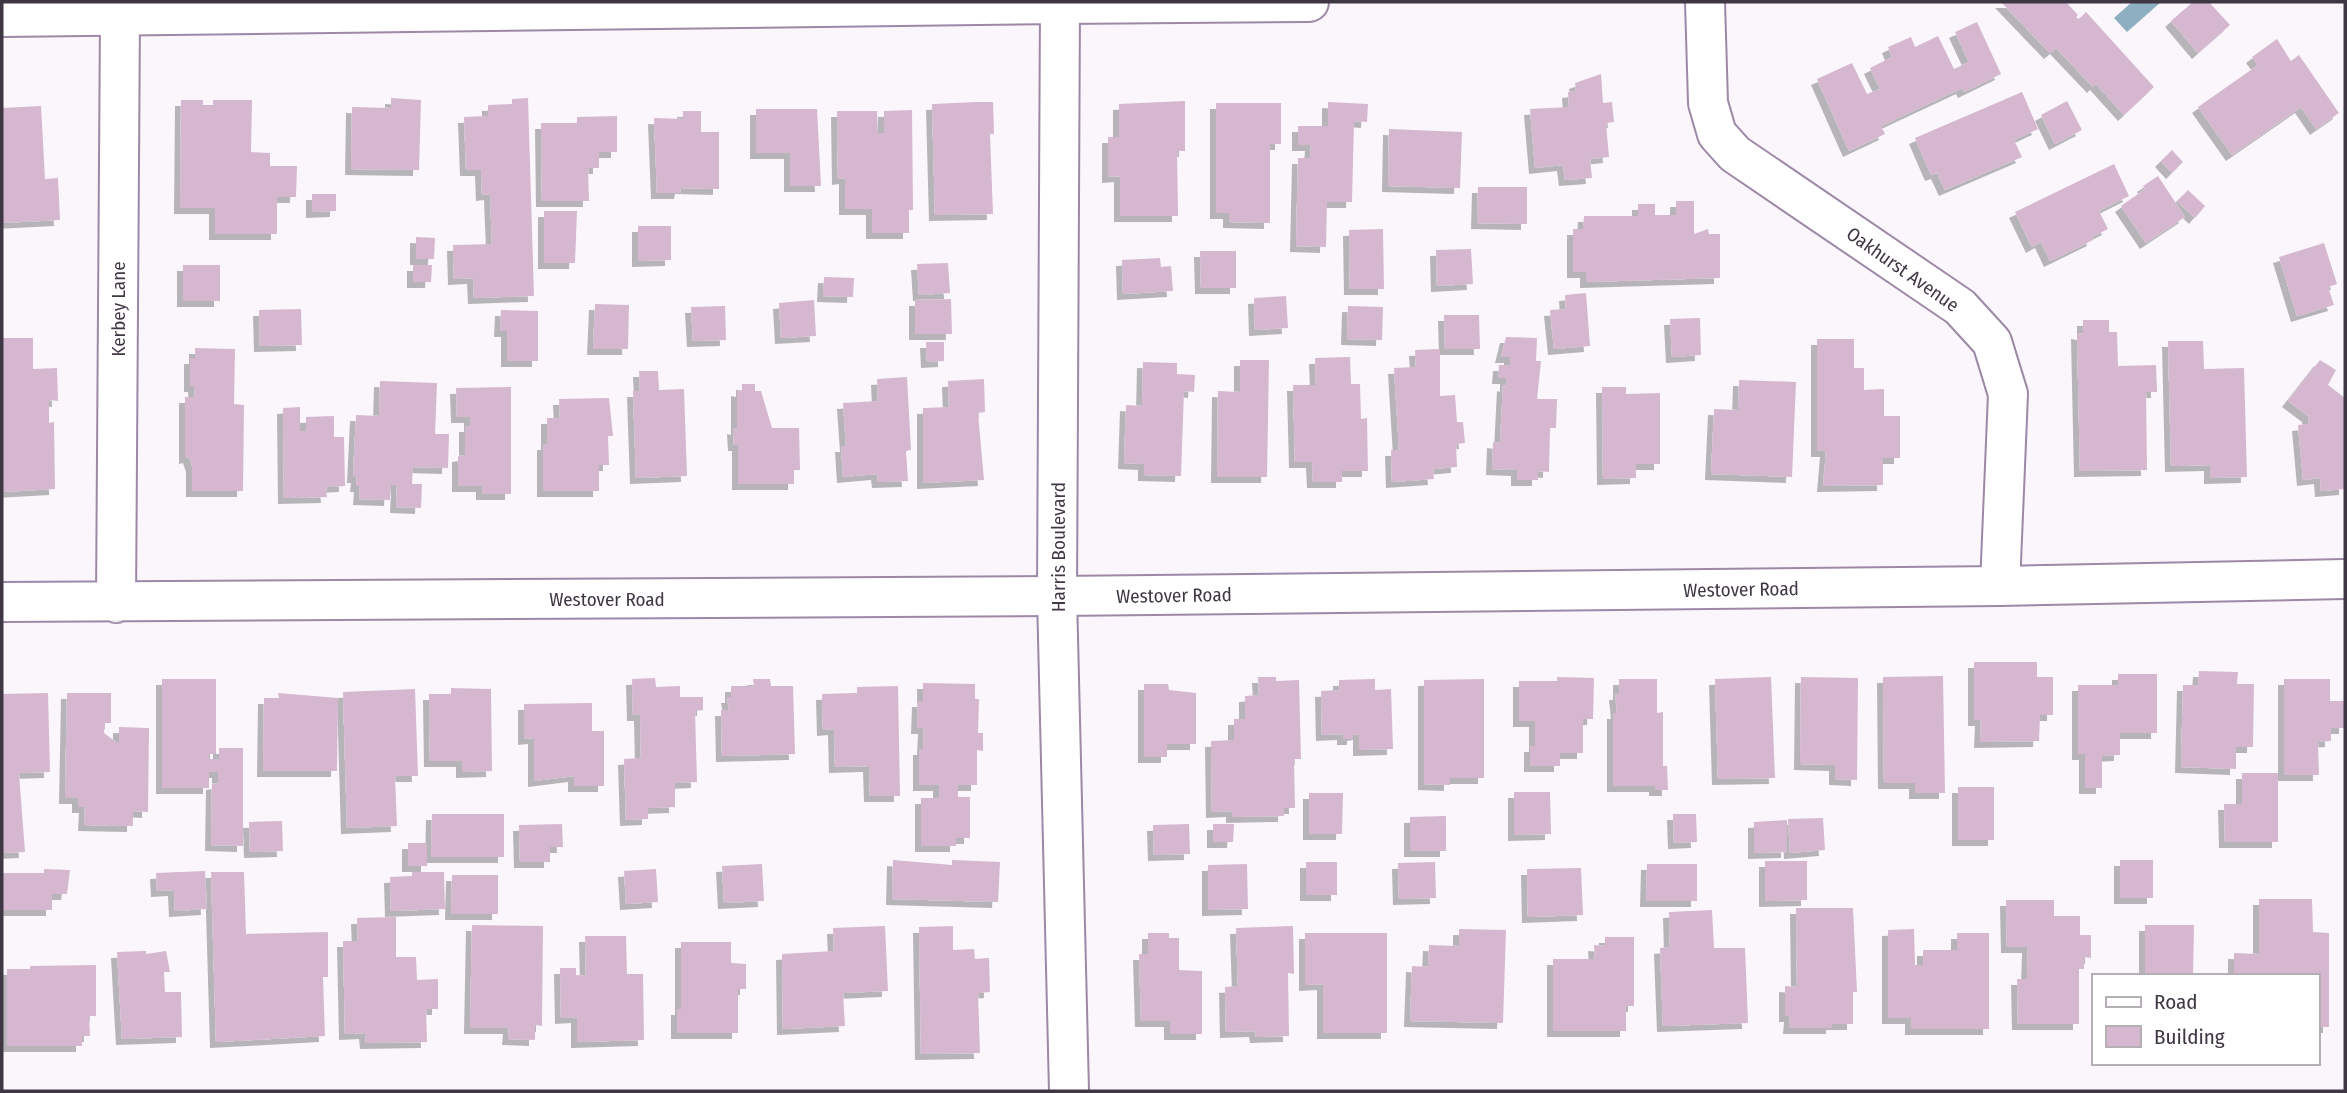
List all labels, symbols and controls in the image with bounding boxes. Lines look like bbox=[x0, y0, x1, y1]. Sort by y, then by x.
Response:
street label: Oakhurst Avenue bbox=[1842, 222, 1963, 317]
street label: Kerbey Lane bbox=[107, 261, 130, 357]
street label: Harris Boulevard bbox=[1047, 482, 1070, 612]
street label: Westover Road bbox=[1683, 577, 1799, 602]
street label: Westover Road bbox=[1116, 583, 1232, 608]
street label: Westover Road bbox=[549, 588, 665, 611]
legend bbox=[2092, 974, 2319, 1065]
text: Road bbox=[2154, 989, 2198, 1015]
text: Building bbox=[2154, 1024, 2225, 1050]

